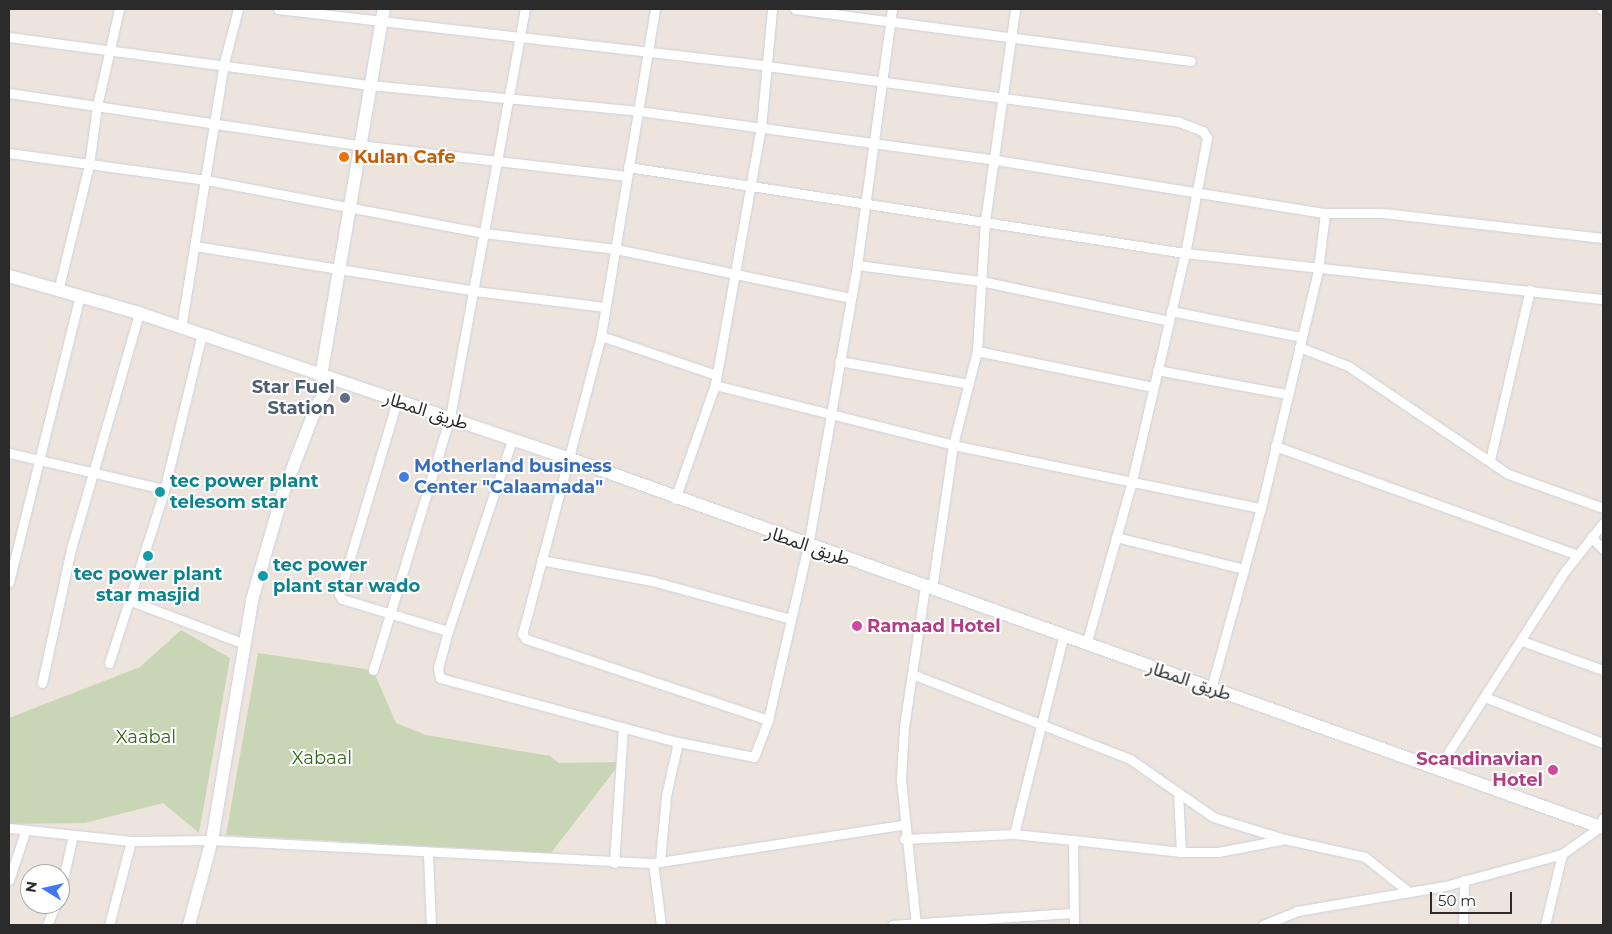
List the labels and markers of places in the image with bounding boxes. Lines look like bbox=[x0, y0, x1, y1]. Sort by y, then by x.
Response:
place label: Kulan Cafe bbox=[354, 146, 456, 168]
marker: Kulan Cafe bbox=[338, 151, 350, 163]
place label: Star Fuel Station bbox=[252, 377, 335, 419]
marker: Star Fuel Station bbox=[339, 392, 351, 404]
place label: Motherland business Center "Calaamada" bbox=[414, 456, 612, 498]
place label: tec power plant telesom star bbox=[170, 471, 319, 514]
marker: Motherland business Center "Calaamada" bbox=[398, 471, 410, 483]
marker: tec power plant telesom star bbox=[154, 486, 166, 498]
marker: tec power plant star masjid bbox=[142, 550, 154, 562]
place label: tec power plant star wado bbox=[273, 555, 420, 598]
place label: tec power plant star masjid bbox=[74, 564, 222, 606]
marker: tec power plant star wado bbox=[257, 570, 269, 582]
place label: Ramaad Hotel bbox=[867, 615, 1001, 637]
marker: Ramaad Hotel bbox=[851, 620, 863, 632]
place label: Scandinavian Hotel bbox=[1416, 749, 1543, 792]
marker: Scandinavian Hotel bbox=[1547, 764, 1559, 776]

